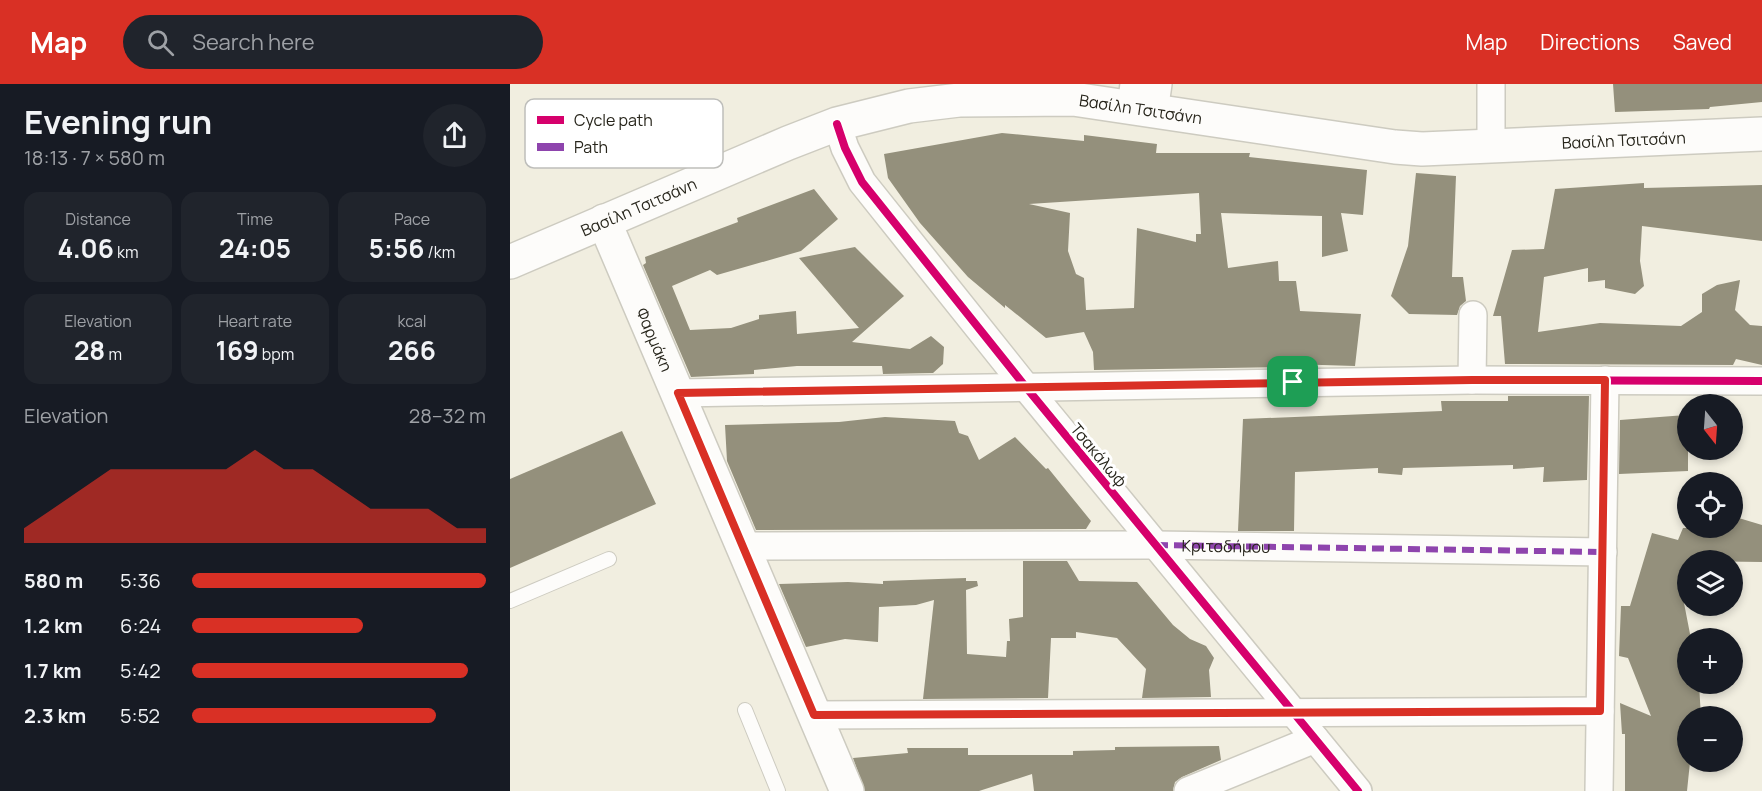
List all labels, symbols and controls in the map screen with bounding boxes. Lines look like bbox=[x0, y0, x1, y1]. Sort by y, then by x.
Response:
search box bbox=[123, 15, 543, 69]
text: Map bbox=[30, 23, 87, 61]
icon: search bbox=[144, 26, 177, 59]
text: Search here bbox=[192, 27, 315, 57]
text: Map bbox=[1466, 28, 1507, 56]
text: Directions bbox=[1540, 28, 1640, 56]
text: Saved bbox=[1673, 28, 1732, 56]
street label: Βασίλη Τσιτσάνη bbox=[1078, 89, 1204, 129]
text: Evening run bbox=[24, 99, 212, 144]
legend bbox=[525, 99, 723, 168]
button: share bbox=[423, 104, 486, 167]
text: Cycle path bbox=[574, 109, 653, 131]
street label: Βασίλη Τσιτσάνη bbox=[1561, 126, 1686, 154]
text: Path bbox=[574, 136, 608, 158]
text: 18:13 · 7 × 580 m bbox=[24, 144, 165, 171]
street label: Βασίλη Τσιτσάνη bbox=[577, 172, 700, 241]
text: Distance bbox=[65, 208, 131, 230]
text: Time bbox=[237, 208, 273, 230]
text: Pace bbox=[394, 208, 430, 230]
text: 4.06 bbox=[57, 230, 114, 266]
text: 24:05 bbox=[219, 230, 291, 266]
text: 5:56 bbox=[369, 230, 424, 266]
text: km bbox=[114, 241, 139, 263]
text: /km bbox=[424, 241, 455, 263]
street label: Φαρμάκη bbox=[631, 304, 678, 375]
text: Elevation bbox=[64, 310, 132, 332]
text: Heart rate bbox=[218, 310, 292, 332]
text: kcal bbox=[397, 310, 427, 332]
text: 28 bbox=[74, 332, 105, 368]
text: 169 bbox=[216, 332, 259, 368]
text: 266 bbox=[388, 332, 436, 368]
text: m bbox=[105, 343, 122, 365]
text: bpm bbox=[259, 343, 294, 365]
pin bbox=[1267, 356, 1318, 407]
icon: arrive bbox=[1276, 365, 1309, 398]
north arrow bbox=[1677, 394, 1743, 460]
map controls bbox=[1677, 394, 1743, 772]
text: Elevation bbox=[24, 402, 108, 429]
text: 28–32 m bbox=[409, 402, 486, 429]
street label: Τσακάλωφ bbox=[1066, 418, 1132, 492]
button: locate bbox=[1677, 472, 1743, 538]
street label: Κριτοδήμου bbox=[1181, 534, 1271, 558]
button: layers bbox=[1677, 550, 1743, 616]
text: 580 m bbox=[24, 567, 83, 594]
text: 5:36 bbox=[120, 567, 161, 594]
text: 1.2 km bbox=[24, 612, 83, 639]
text: 6:24 bbox=[120, 612, 161, 639]
button: + bbox=[1677, 628, 1743, 694]
text: 1.7 km bbox=[24, 657, 81, 684]
text: 5:42 bbox=[120, 657, 161, 684]
text: 2.3 km bbox=[24, 702, 86, 729]
text: 5:52 bbox=[120, 702, 160, 729]
button: − bbox=[1677, 706, 1743, 772]

